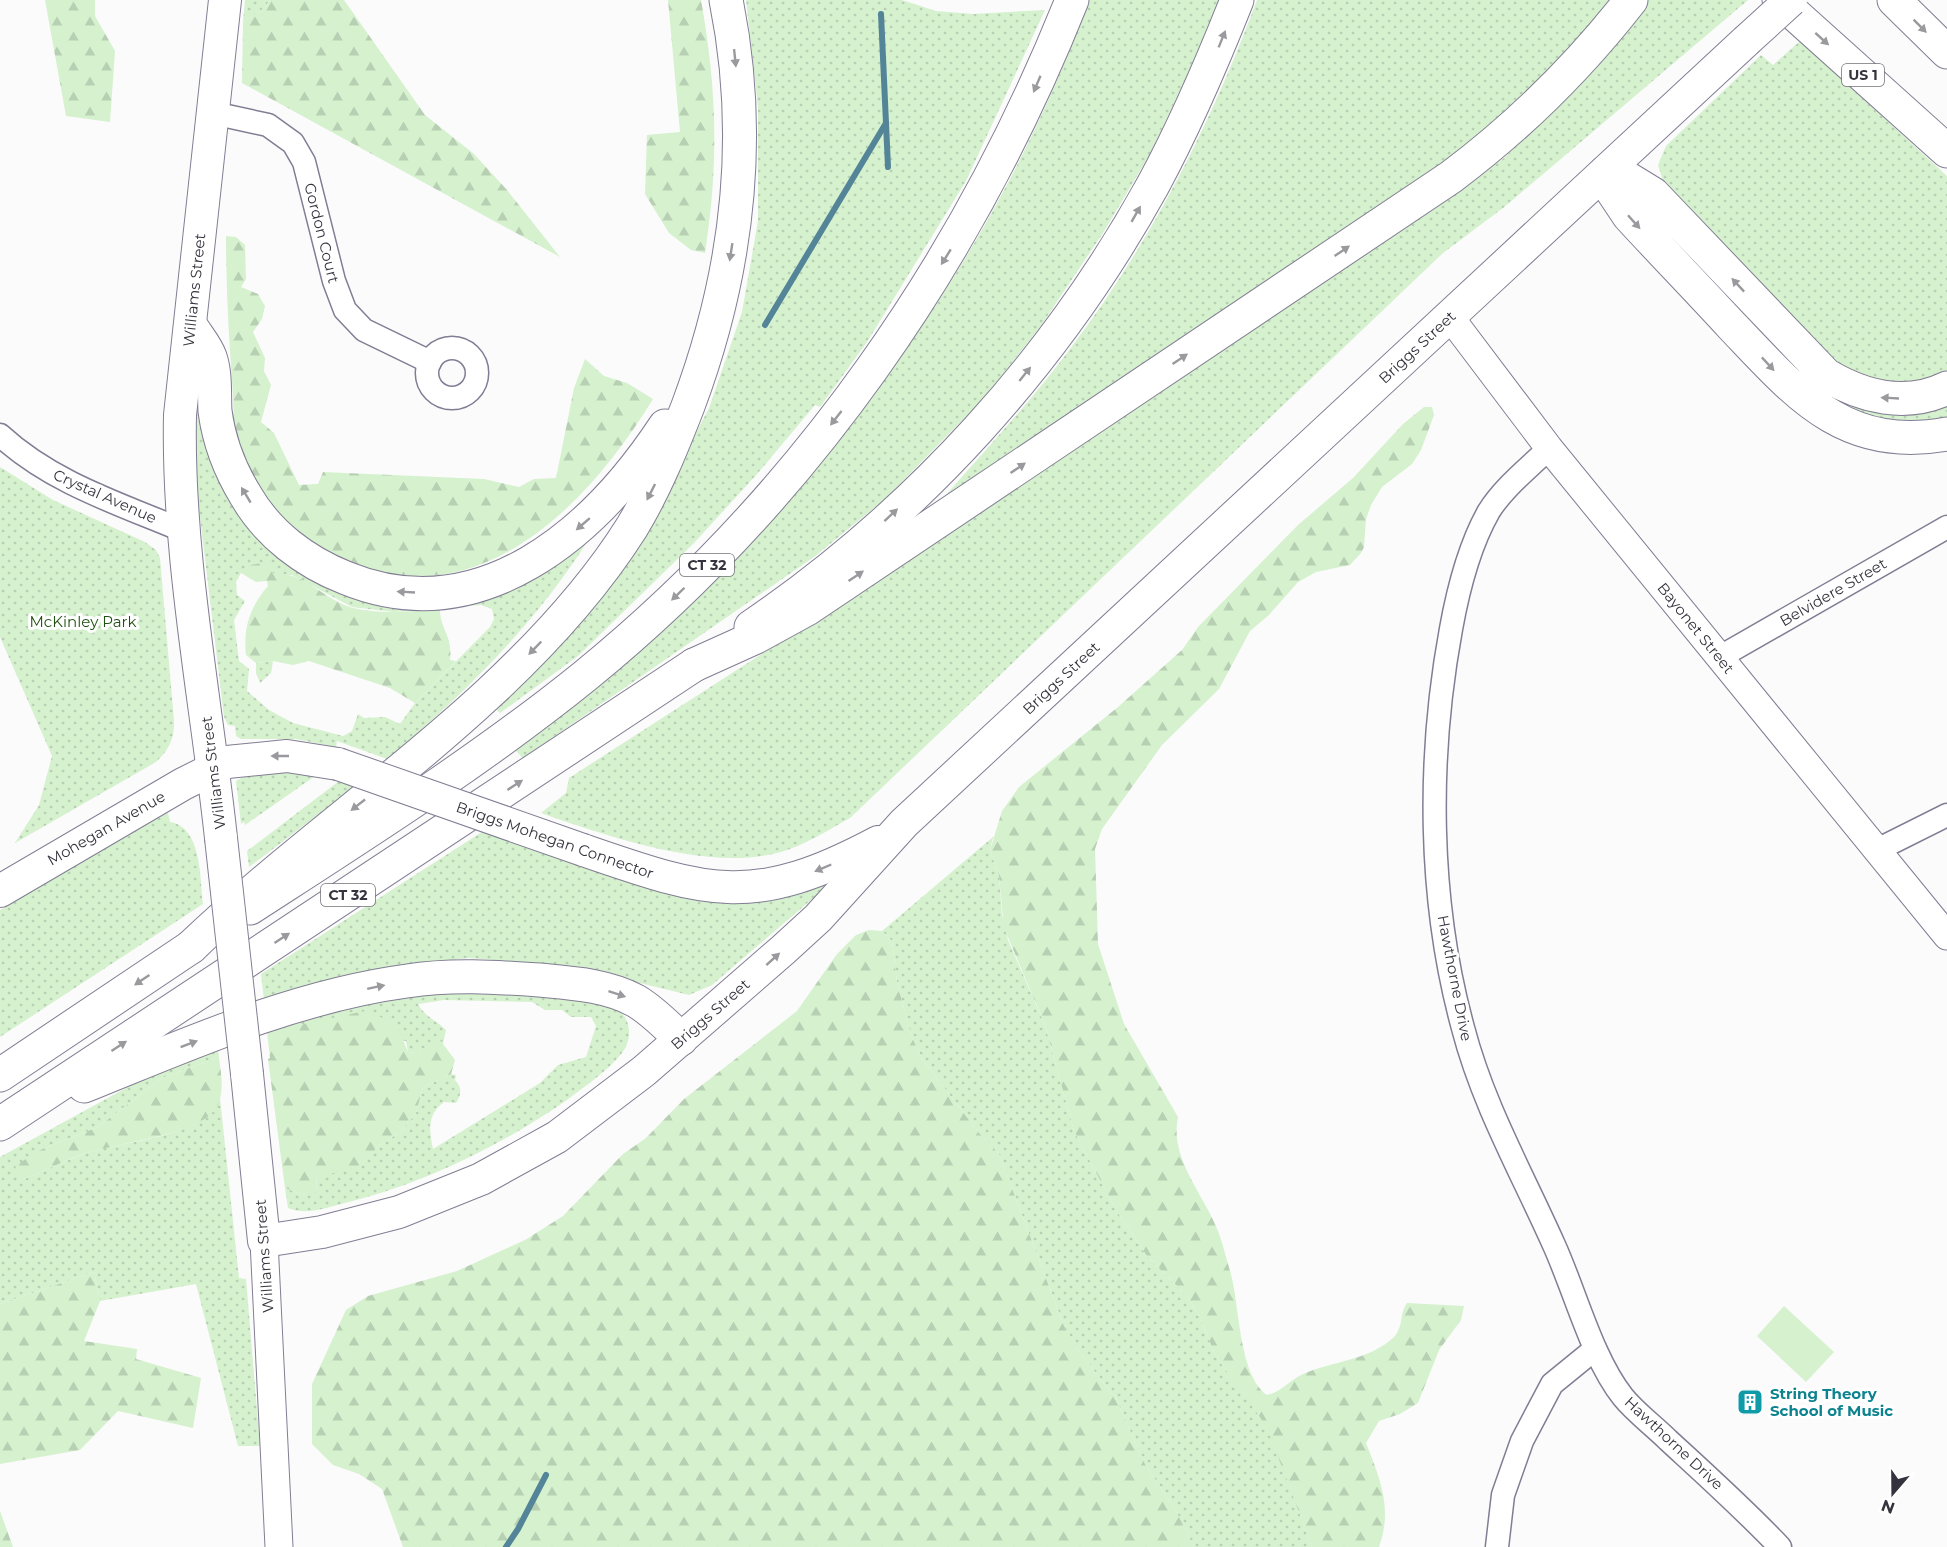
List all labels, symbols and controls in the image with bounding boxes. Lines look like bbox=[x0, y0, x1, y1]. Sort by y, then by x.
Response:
one-way arrow bbox=[1913, 19, 1927, 33]
one-way arrow bbox=[1217, 29, 1227, 47]
one-way arrow bbox=[1814, 32, 1829, 45]
one-way arrow bbox=[730, 48, 740, 67]
road number: US 1 bbox=[1842, 64, 1884, 86]
one-way arrow bbox=[1032, 76, 1041, 93]
street label: Gordon Court bbox=[300, 181, 344, 285]
one-way arrow bbox=[1131, 206, 1142, 222]
one-way arrow bbox=[1627, 215, 1641, 229]
street label: Williams Street bbox=[179, 232, 209, 348]
one-way arrow bbox=[726, 243, 735, 262]
one-way arrow bbox=[1334, 246, 1350, 257]
one-way arrow bbox=[940, 249, 951, 265]
one-way arrow bbox=[1732, 278, 1746, 292]
street label: Briggs Street bbox=[1375, 306, 1459, 388]
one-way arrow bbox=[1172, 354, 1188, 365]
one-way arrow bbox=[1761, 356, 1774, 371]
one-way arrow bbox=[1019, 366, 1032, 382]
one-way arrow bbox=[1881, 393, 1900, 402]
one-way arrow bbox=[830, 410, 842, 425]
one-way arrow bbox=[1010, 463, 1026, 474]
street label: Crystal Avenue bbox=[50, 465, 160, 527]
one-way arrow bbox=[646, 483, 656, 500]
one-way arrow bbox=[240, 487, 251, 503]
one-way arrow bbox=[884, 508, 899, 522]
one-way arrow bbox=[575, 517, 590, 531]
road number: CT 32 bbox=[680, 554, 734, 576]
street label: Belvidere Street bbox=[1776, 554, 1890, 630]
one-way arrow bbox=[847, 570, 863, 582]
street label: Bayonet Street bbox=[1653, 579, 1739, 677]
one-way arrow bbox=[397, 587, 416, 596]
one-way arrow bbox=[670, 587, 685, 601]
park label: McKinley Park bbox=[30, 612, 136, 631]
street label: Briggs Street bbox=[1019, 637, 1103, 719]
one-way arrow bbox=[528, 640, 542, 655]
street label: Williams Street bbox=[197, 715, 229, 831]
one-way arrow bbox=[271, 751, 290, 761]
one-way arrow bbox=[507, 780, 523, 791]
street label: Mohegan Avenue bbox=[44, 787, 168, 869]
street label: Briggs Mohegan Connector bbox=[454, 797, 656, 883]
one-way arrow bbox=[350, 798, 366, 811]
one-way arrow bbox=[815, 864, 832, 873]
road number: CT 32 bbox=[321, 884, 375, 906]
street label: Hawthorne Drive bbox=[1433, 913, 1477, 1043]
one-way arrow bbox=[274, 933, 290, 944]
one-way arrow bbox=[765, 953, 780, 966]
one-way arrow bbox=[134, 974, 150, 985]
street label: Briggs Street bbox=[667, 975, 753, 1053]
one-way arrow bbox=[366, 982, 385, 991]
one-way arrow bbox=[608, 990, 626, 999]
one-way arrow bbox=[181, 1039, 199, 1049]
one-way arrow bbox=[111, 1041, 127, 1052]
street label: Williams Street bbox=[251, 1199, 277, 1313]
place label: String Theory School of Music bbox=[1770, 1384, 1893, 1420]
building icon: String Theory School of Music bbox=[1735, 1387, 1765, 1417]
street label: Hawthorne Drive bbox=[1621, 1392, 1727, 1494]
north arrow bbox=[1863, 1463, 1923, 1523]
text: N bbox=[1879, 1495, 1897, 1518]

